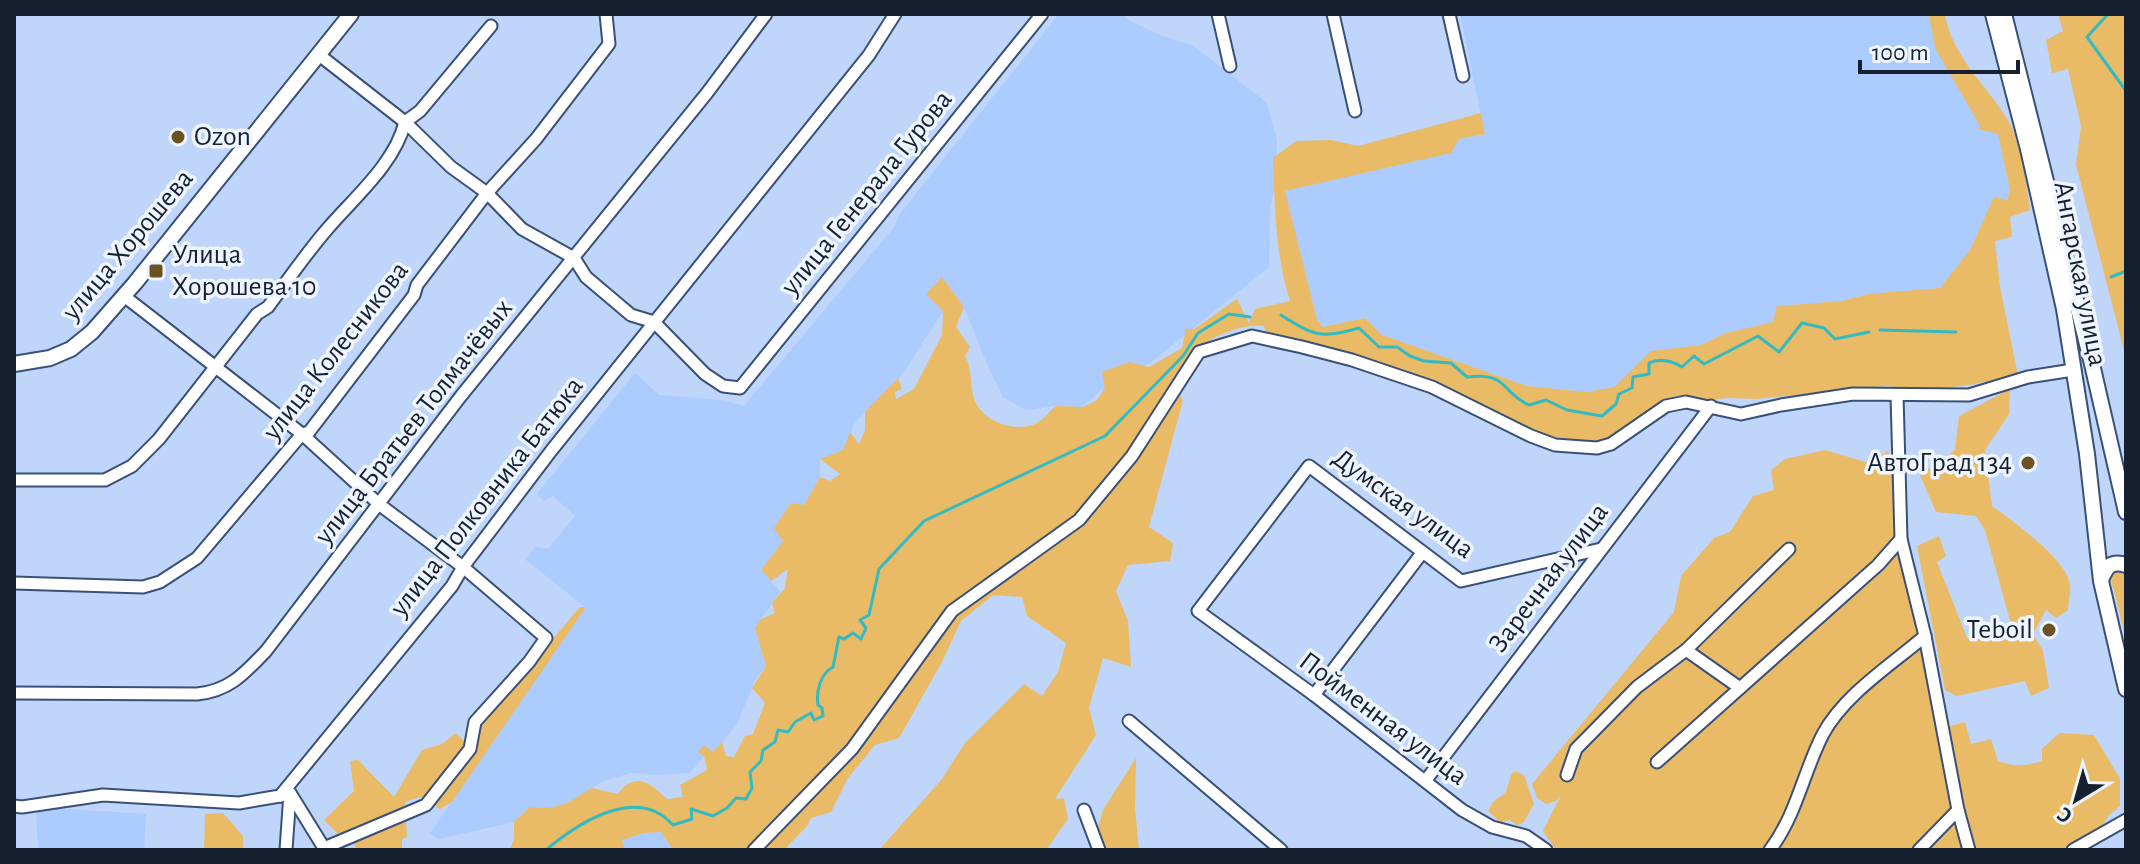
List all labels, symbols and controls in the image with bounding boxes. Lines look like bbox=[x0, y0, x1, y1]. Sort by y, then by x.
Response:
scale bar bbox=[1860, 24, 2018, 74]
text: 100 m bbox=[1872, 41, 1929, 65]
street label: улица Генерала Гурова bbox=[776, 85, 958, 301]
place label: Ozon bbox=[194, 123, 251, 151]
marker: Ozon bbox=[169, 128, 187, 146]
street label: улица Хорошева bbox=[57, 164, 199, 326]
street label: Ангарская улица bbox=[2048, 179, 2112, 369]
place label: Улица Хорошева 10 bbox=[172, 241, 317, 301]
street label: улица Колесникова bbox=[257, 256, 414, 446]
marker: Улица Хорошева 10 bbox=[147, 262, 165, 280]
street label: улица Братьев Толмачёвых bbox=[309, 294, 518, 550]
street label: улица Полковника Батюка bbox=[385, 372, 589, 623]
street label: Думская улица bbox=[1327, 444, 1479, 564]
place label: АвтоГрад 134 bbox=[1867, 449, 2012, 477]
marker: АвтоГрад 134 bbox=[2019, 454, 2037, 472]
street label: Заречная улица bbox=[1484, 498, 1614, 658]
place label: Teboil bbox=[1966, 616, 2033, 644]
marker: Teboil bbox=[2040, 621, 2058, 639]
street label: Пойменная улица bbox=[1294, 647, 1472, 791]
north arrow bbox=[2036, 760, 2116, 840]
text: С bbox=[2053, 803, 2076, 828]

